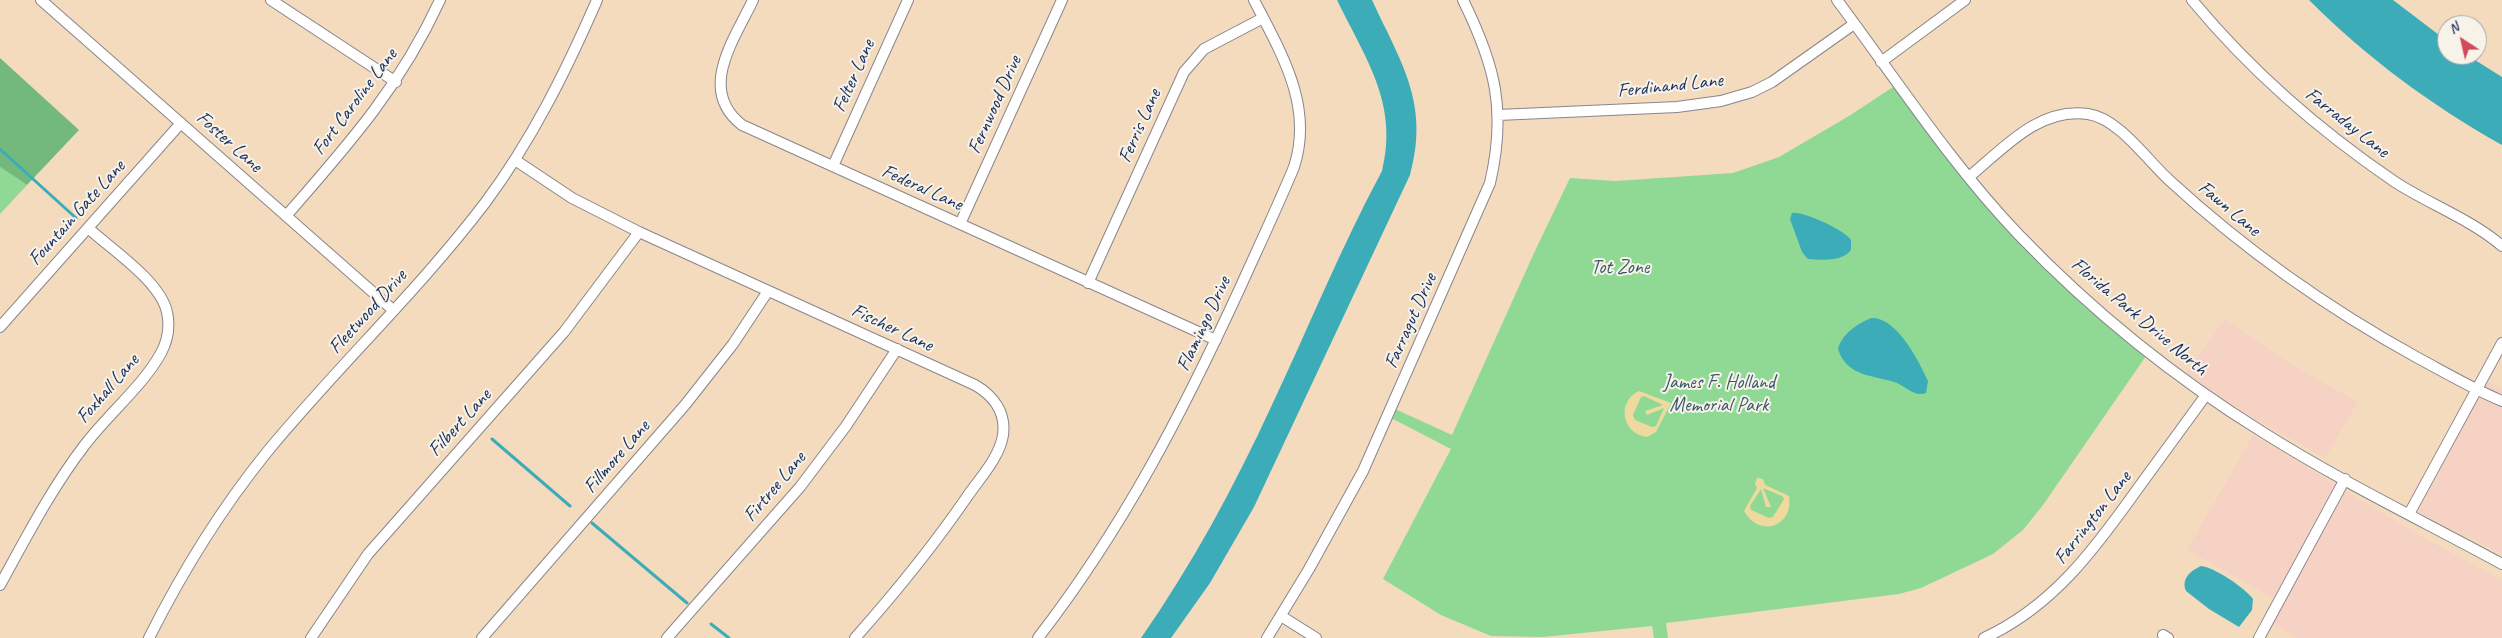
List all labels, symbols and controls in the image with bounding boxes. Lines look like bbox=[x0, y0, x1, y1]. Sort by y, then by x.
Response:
north arrow bbox=[2437, 15, 2487, 65]
text: N bbox=[2445, 19, 2462, 38]
street label: Felter Lane bbox=[827, 36, 881, 116]
street label: Fort Caroline Lane bbox=[307, 44, 403, 160]
street label: Fernwood Drive bbox=[963, 52, 1027, 158]
street label: Ferdinand Lane bbox=[1616, 69, 1724, 103]
street label: Farraday Lane bbox=[2300, 83, 2394, 163]
street label: Ferris Lane bbox=[1113, 86, 1167, 166]
street label: Foster Lane bbox=[191, 106, 267, 178]
street label: Fountain Gate Lane bbox=[23, 155, 131, 271]
street label: Federal Lane bbox=[878, 160, 966, 216]
street label: Fawn Lane bbox=[2193, 176, 2265, 242]
street label: Florida Park Drive North bbox=[2066, 253, 2212, 381]
park label: Tot Zone bbox=[1591, 256, 1649, 280]
street label: Fleetwood Drive bbox=[324, 265, 412, 359]
street label: Farragut Drive bbox=[1379, 270, 1443, 372]
street label: Flamingo Drive bbox=[1172, 273, 1236, 375]
street label: Fischer Lane bbox=[847, 299, 937, 357]
street label: Foxhall Lane bbox=[71, 349, 145, 429]
park label: James F. Holland Memorial Park bbox=[1663, 371, 1775, 418]
street label: Filbert Lane bbox=[423, 384, 497, 462]
street label: Fillmore Lane bbox=[579, 415, 655, 499]
street label: Firtree Lane bbox=[739, 447, 811, 527]
street label: Farrington Lane bbox=[2049, 467, 2137, 569]

